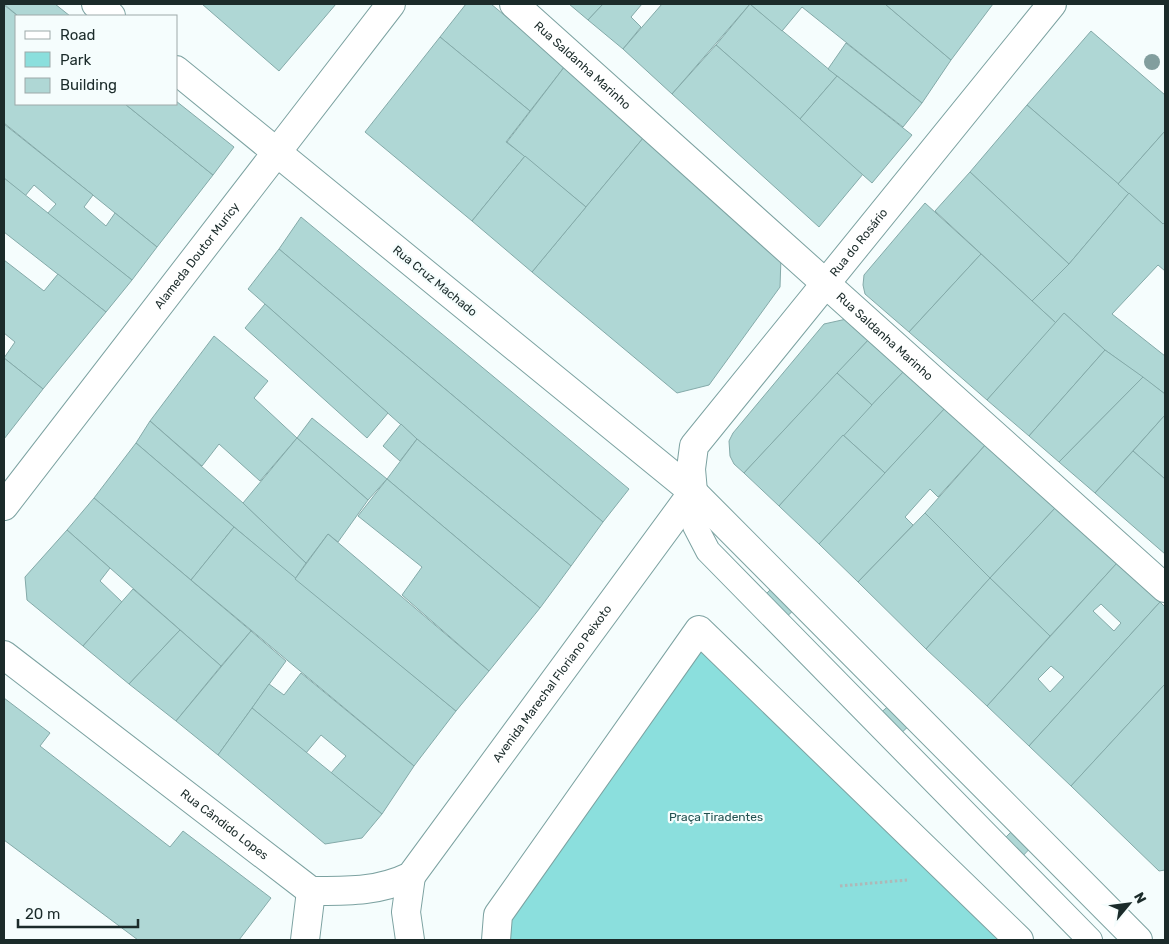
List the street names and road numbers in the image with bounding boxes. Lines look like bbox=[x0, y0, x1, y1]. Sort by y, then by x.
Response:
street label: Rua Saldanha Marinho bbox=[531, 19, 634, 112]
street label: Alameda Doutor Muricy bbox=[152, 200, 242, 312]
street label: Rua do Rosário bbox=[827, 206, 891, 279]
street label: Rua Cruz Machado bbox=[390, 243, 480, 319]
street label: Rua Saldanha Marinho bbox=[834, 290, 936, 383]
street label: Avenida Marechal Floriano Peixoto bbox=[490, 602, 615, 765]
street label: Rua Cândido Lopes bbox=[178, 786, 271, 863]

